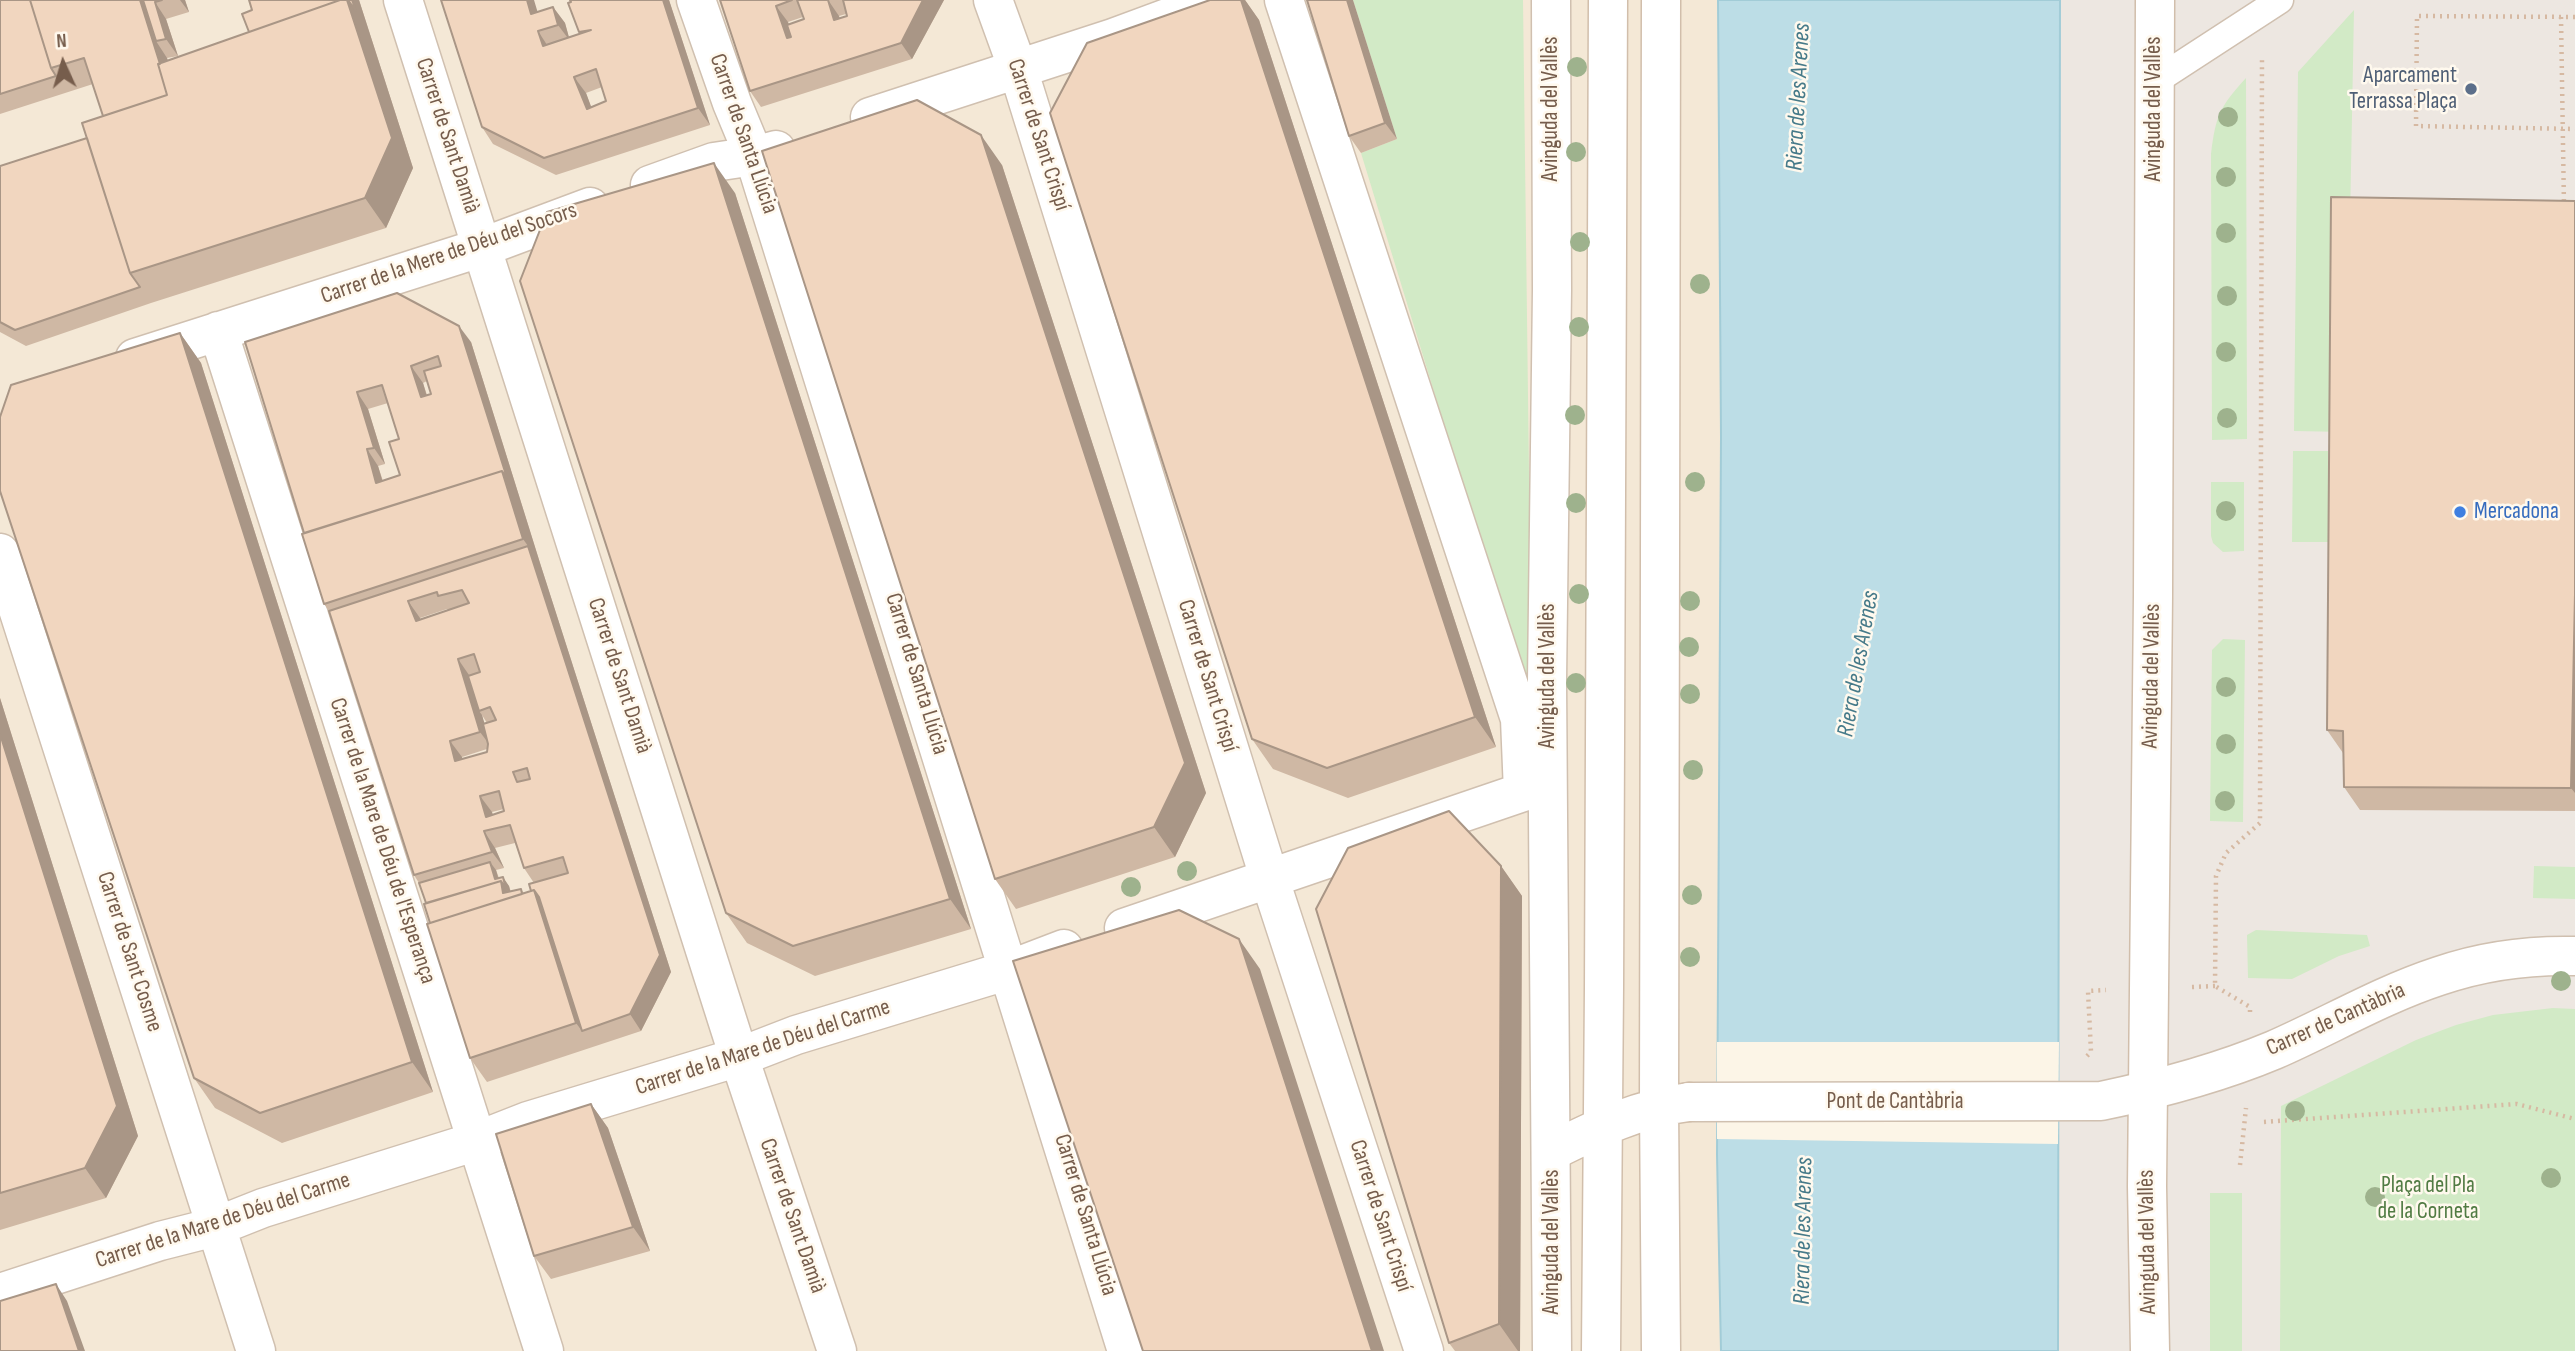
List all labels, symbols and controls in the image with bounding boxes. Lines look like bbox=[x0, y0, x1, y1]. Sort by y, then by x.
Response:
water label: Riera de les Arenes bbox=[1781, 23, 1817, 171]
north arrow bbox=[28, 28, 98, 98]
text: N bbox=[56, 30, 67, 53]
street label: Avinguda del Vallès bbox=[1537, 37, 1565, 181]
street label: Avinguda del Vallès bbox=[2140, 37, 2168, 181]
street label: Carrer de Santa Llúcia bbox=[703, 50, 783, 218]
street label: Carrer de Sant Damià bbox=[409, 55, 485, 217]
street label: Carrer de Sant Crispí bbox=[1000, 56, 1076, 214]
place label: Aparcament Terrassa Plaça bbox=[2349, 62, 2457, 116]
marker: Aparcament Terrassa Plaça bbox=[2463, 81, 2479, 97]
street label: Carrer de la Mere de Déu del Socors bbox=[317, 197, 581, 311]
place label: Mercadona bbox=[2474, 498, 2559, 526]
marker: Mercadona bbox=[2452, 504, 2468, 520]
water label: Riera de les Arenes bbox=[1832, 589, 1886, 739]
street label: Carrer de Santa Llúcia bbox=[878, 590, 954, 758]
street label: Carrer de Sant Damià bbox=[581, 595, 657, 757]
street label: Carrer de Sant Crispí bbox=[1171, 597, 1243, 755]
street label: Avinguda del Vallès bbox=[2137, 603, 2167, 749]
street label: Avinguda del Vallès bbox=[1534, 604, 1562, 748]
street label: Carrer de la Mare de Déu de l'Esperança bbox=[323, 695, 441, 987]
street label: Carrer de Sant Cosme bbox=[90, 869, 168, 1035]
street label: Carrer de Cantàbria bbox=[2262, 977, 2410, 1063]
street label: Carrer de la Mare de Déu del Carme bbox=[632, 994, 894, 1102]
street label: Pont de Cantàbria bbox=[1826, 1088, 1964, 1116]
street label: Carrer de Santa Llúcia bbox=[1047, 1131, 1123, 1299]
street label: Carrer de Sant Damià bbox=[753, 1135, 831, 1297]
street label: Carrer de Sant Crispí bbox=[1342, 1137, 1418, 1295]
water label: Riera de les Arenes bbox=[1788, 1157, 1820, 1305]
street label: Carrer de la Mare de Déu del Carme bbox=[92, 1167, 354, 1275]
street label: Avinguda del Vallès bbox=[2133, 1169, 2163, 1315]
street label: Avinguda del Vallès bbox=[1538, 1170, 1566, 1314]
park label: Plaça del Pla de la Corneta bbox=[2377, 1172, 2479, 1226]

